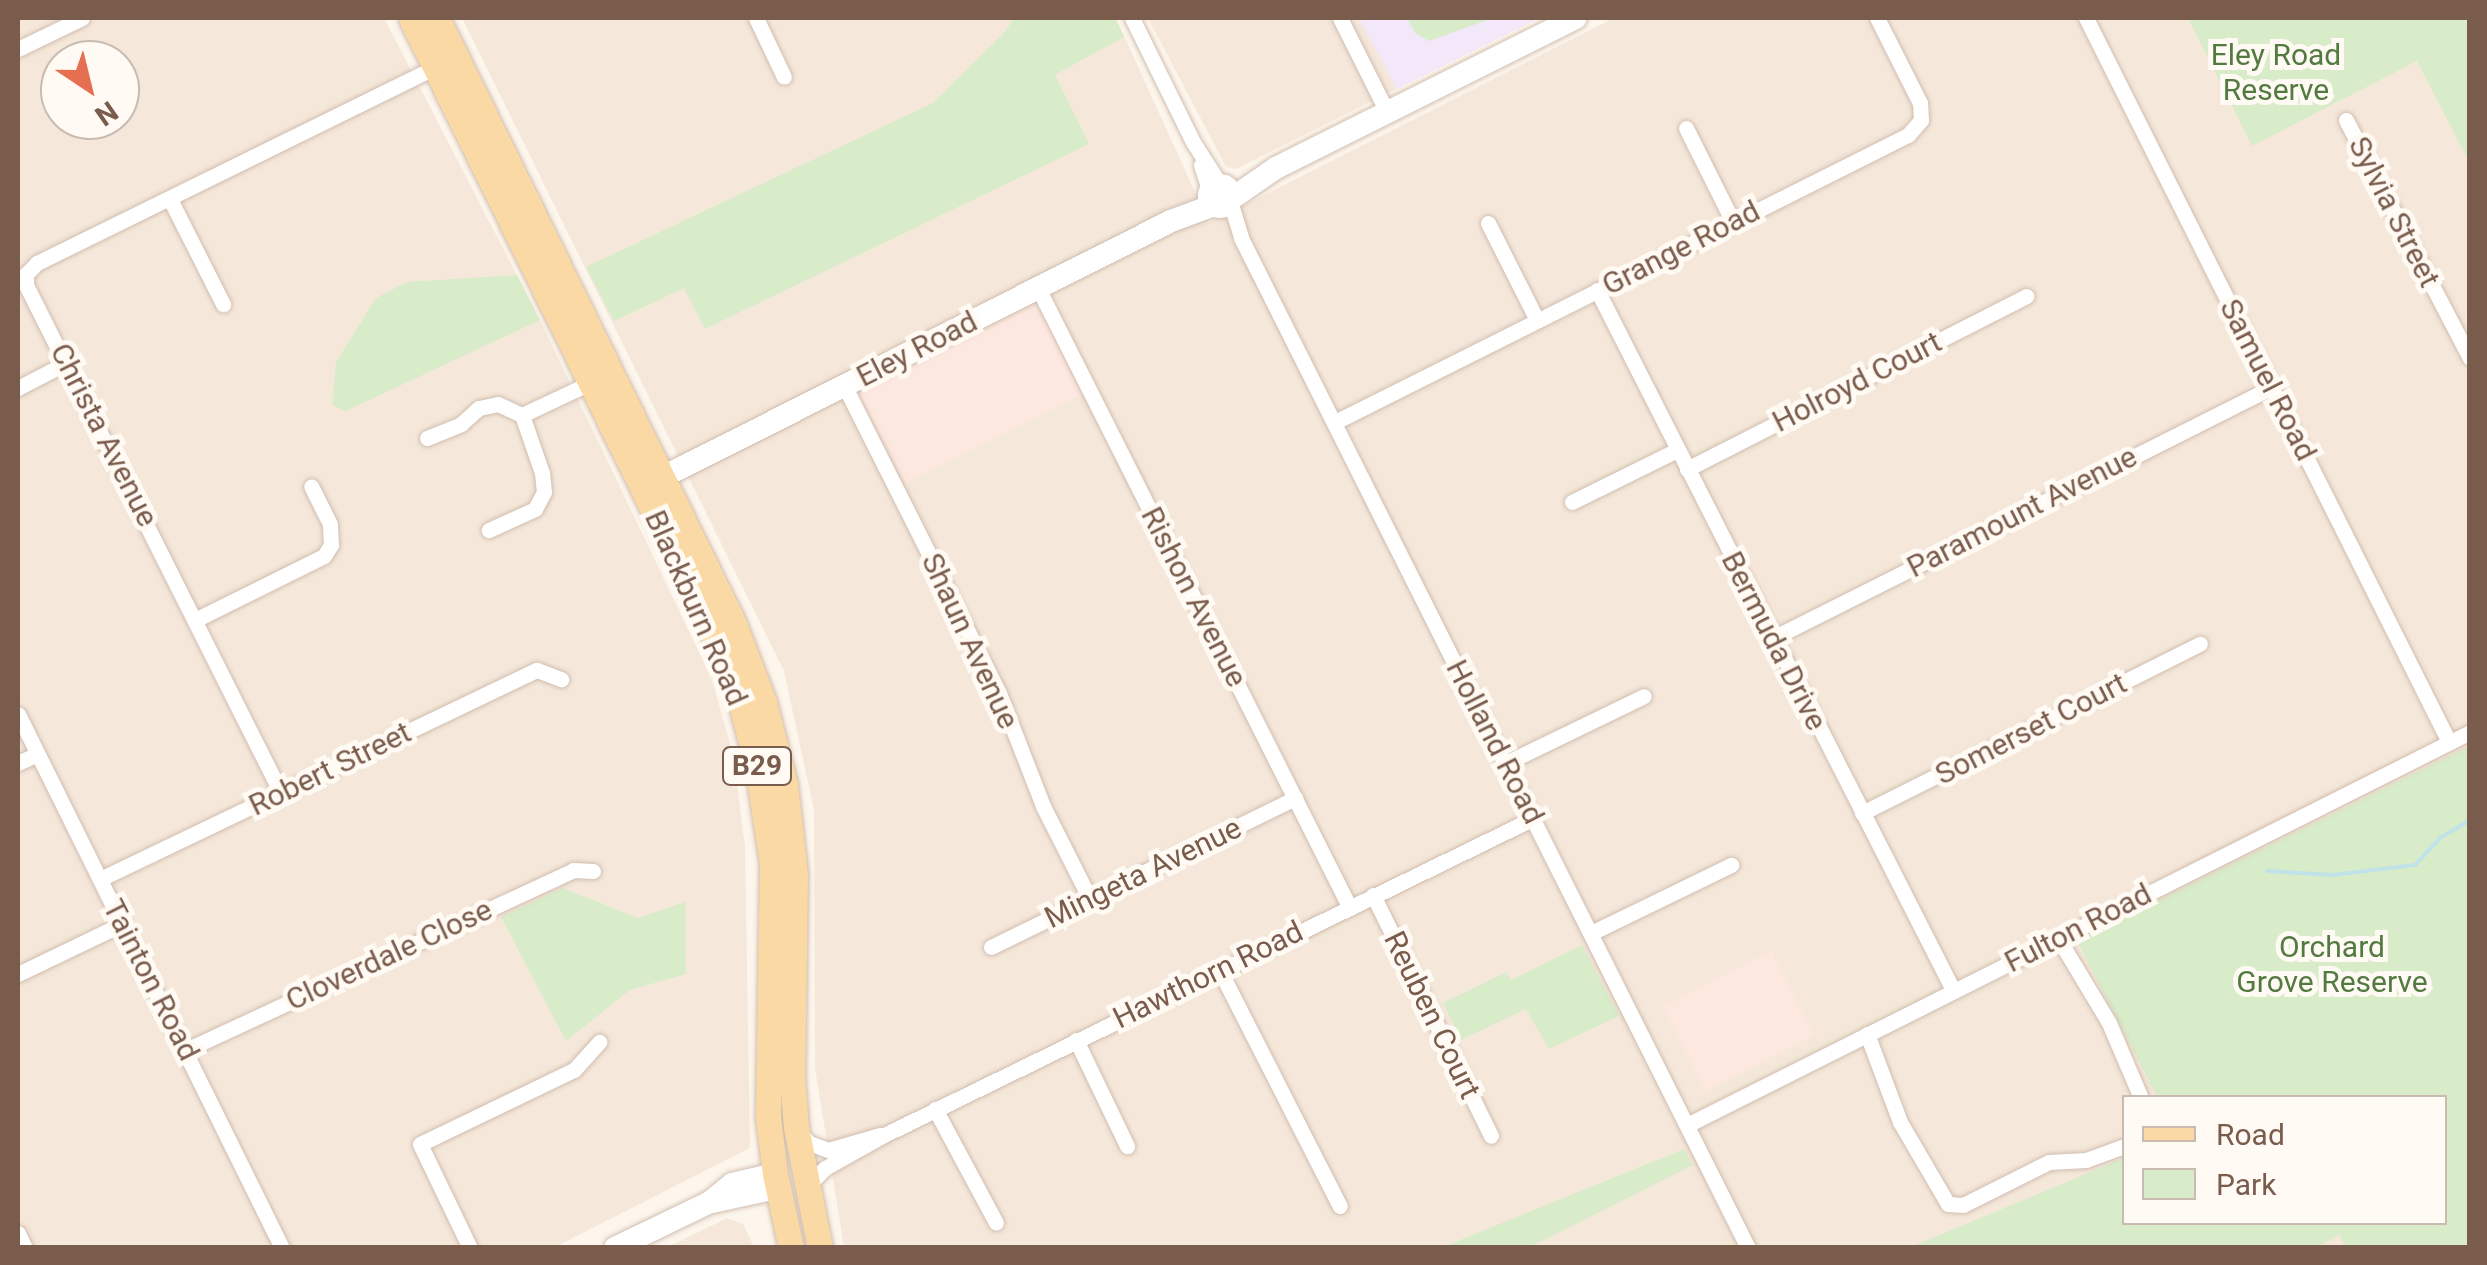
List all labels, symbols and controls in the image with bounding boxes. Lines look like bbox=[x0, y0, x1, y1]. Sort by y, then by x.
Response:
park label: Eley Road Reserve bbox=[2211, 37, 2341, 108]
north arrow bbox=[40, 40, 140, 140]
text: N bbox=[89, 94, 124, 133]
street label: Sylvia Street bbox=[2341, 131, 2447, 293]
street label: Grange Road bbox=[1596, 193, 1766, 303]
street label: Samuel Road bbox=[2212, 293, 2324, 467]
street label: Eley Road bbox=[851, 303, 983, 395]
street label: Holroyd Court bbox=[1766, 324, 1948, 440]
street label: Christa Avenue bbox=[42, 337, 166, 533]
street label: Paramount Avenue bbox=[1901, 439, 2143, 585]
street label: Rishon Avenue bbox=[1133, 501, 1255, 693]
street label: Blackburn Road bbox=[637, 505, 755, 711]
street label: Bermuda Drive bbox=[1714, 546, 1834, 736]
street label: Shaun Avenue bbox=[914, 548, 1026, 734]
street label: Holland Road bbox=[1438, 654, 1552, 830]
street label: Somerset Court bbox=[1929, 665, 2133, 793]
street label: Robert Street bbox=[243, 714, 417, 824]
road number: B29 bbox=[722, 743, 792, 789]
street label: Mingeta Avenue bbox=[1039, 810, 1247, 936]
street label: Fulton Road bbox=[1999, 876, 2157, 980]
street label: Cloverdale Close bbox=[280, 892, 498, 1018]
street label: Tainton Road bbox=[95, 893, 207, 1067]
street label: Hawthorn Road bbox=[1107, 914, 1309, 1036]
street label: Reuben Court bbox=[1376, 926, 1488, 1104]
park label: Orchard Grove Reserve bbox=[2236, 929, 2428, 1000]
legend bbox=[2122, 1095, 2447, 1225]
text: Road bbox=[2216, 1117, 2285, 1152]
text: Park bbox=[2216, 1167, 2276, 1202]

